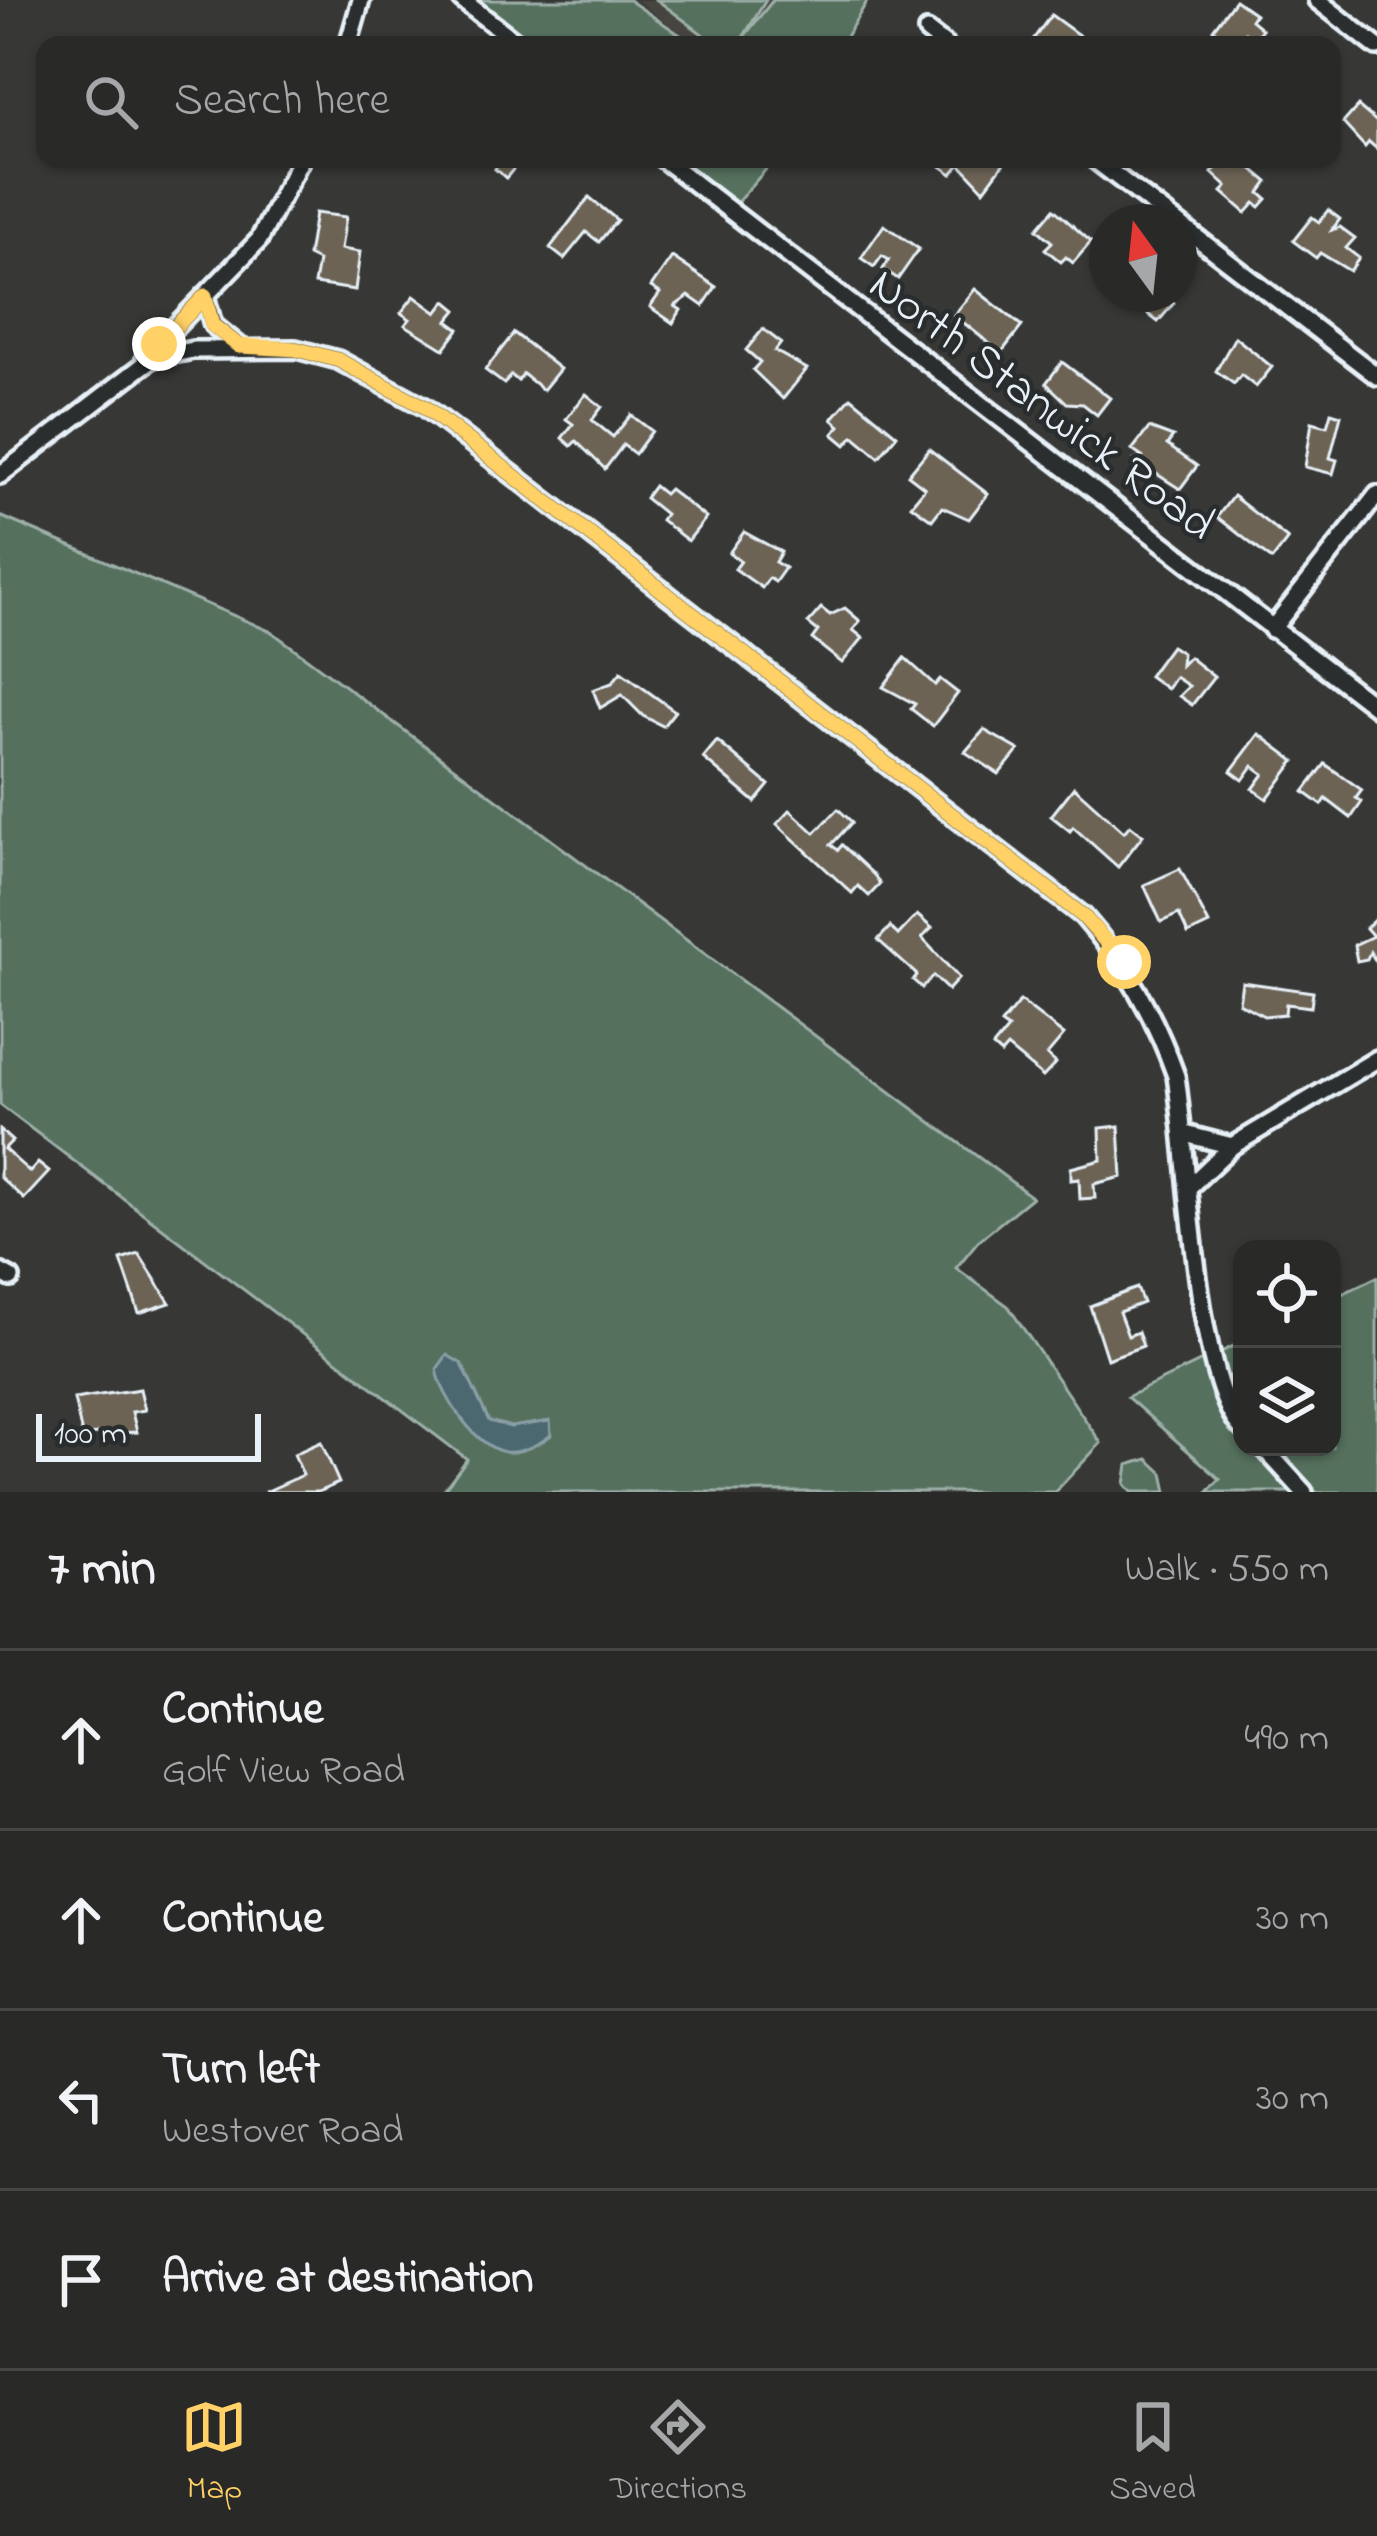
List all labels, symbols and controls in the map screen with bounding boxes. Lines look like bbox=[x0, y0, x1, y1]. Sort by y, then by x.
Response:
search box bbox=[36, 36, 1341, 168]
icon: search bbox=[78, 69, 144, 135]
text: Search here bbox=[174, 69, 390, 135]
north arrow bbox=[1089, 204, 1197, 312]
street label: North Stanwick Road bbox=[853, 252, 1229, 560]
route end bbox=[132, 317, 186, 371]
route start bbox=[1097, 935, 1151, 989]
map controls bbox=[1233, 1240, 1341, 1456]
button: locate bbox=[1233, 1240, 1341, 1348]
button: layers bbox=[1233, 1348, 1341, 1456]
scale bar bbox=[36, 1408, 261, 1461]
text: 100 m bbox=[54, 1411, 127, 1459]
text: 7 min bbox=[48, 1533, 156, 1608]
text: Walk · 550 m bbox=[1125, 1542, 1329, 1599]
text: Continue bbox=[162, 1678, 323, 1744]
icon: ahead bbox=[48, 1707, 114, 1773]
text: 490 m bbox=[1244, 1711, 1329, 1768]
text: Golf View Road bbox=[162, 1744, 405, 1801]
icon: ahead bbox=[48, 1887, 114, 1953]
text: Continue bbox=[162, 1887, 323, 1953]
text: 30 m bbox=[1256, 1891, 1329, 1948]
text: Turn left bbox=[162, 2038, 320, 2104]
icon: left bbox=[48, 2067, 114, 2133]
text: 30 m bbox=[1256, 2071, 1329, 2128]
text: Westover Road bbox=[162, 2104, 403, 2161]
icon: arrive bbox=[48, 2247, 114, 2313]
text: Arrive at destination bbox=[162, 2247, 533, 2313]
tab: Map bbox=[181, 2394, 247, 2514]
tab: Directions bbox=[610, 2394, 747, 2514]
tab: Saved bbox=[1110, 2394, 1196, 2514]

